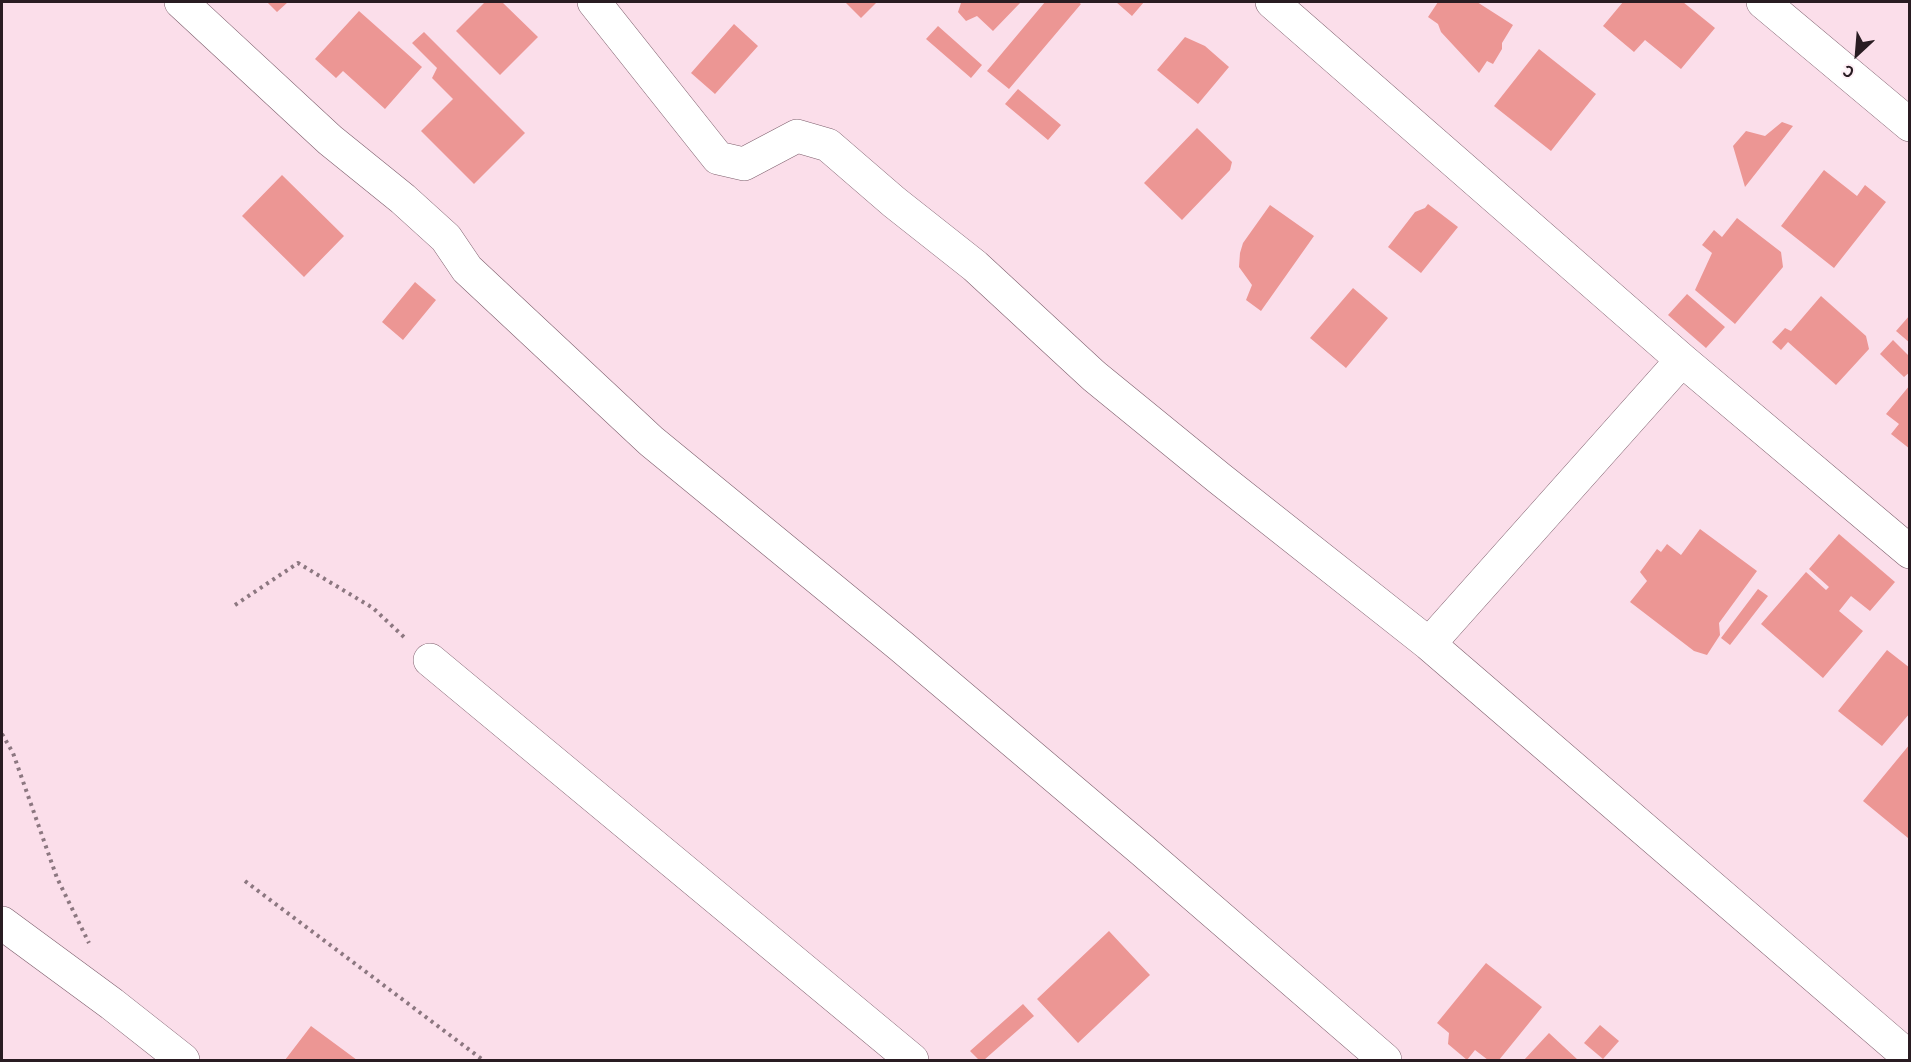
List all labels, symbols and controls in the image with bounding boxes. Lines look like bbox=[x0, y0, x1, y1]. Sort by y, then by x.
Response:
north arrow bbox=[1827, 24, 1887, 84]
text: С bbox=[1840, 59, 1858, 81]

